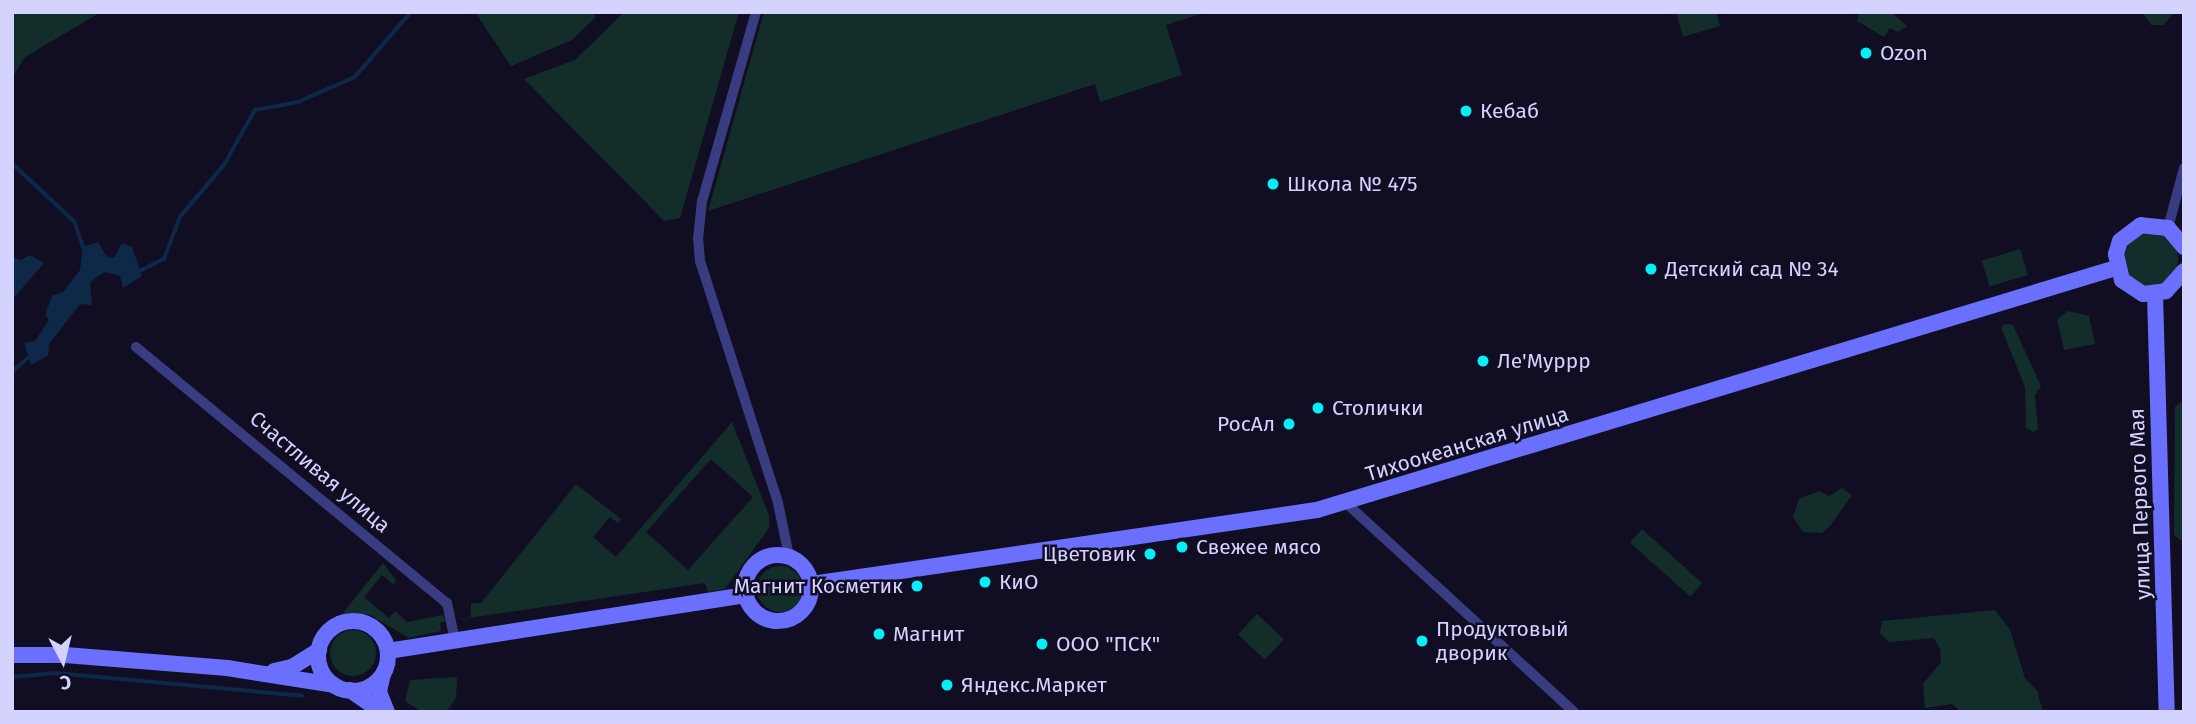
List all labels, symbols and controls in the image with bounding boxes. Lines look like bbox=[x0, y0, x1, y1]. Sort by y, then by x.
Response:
place label: Ozon bbox=[1880, 40, 1928, 66]
marker: Ozon bbox=[1858, 45, 1874, 61]
place label: Кебаб bbox=[1480, 98, 1539, 124]
marker: Кебаб bbox=[1458, 103, 1474, 119]
place label: Школа № 475 bbox=[1287, 171, 1418, 197]
marker: Школа № 475 bbox=[1265, 176, 1281, 192]
place label: Детский сад № 34 bbox=[1665, 256, 1839, 282]
marker: Детский сад № 34 bbox=[1643, 261, 1659, 277]
place label: Ле'Муррр bbox=[1497, 348, 1591, 374]
marker: Ле'Муррр bbox=[1475, 353, 1491, 369]
place label: Столички bbox=[1332, 395, 1423, 421]
marker: Столички bbox=[1310, 400, 1326, 416]
street label: Тихоокеанская улица bbox=[1362, 401, 1572, 487]
street label: Счастливая улица bbox=[245, 406, 395, 538]
street label: улица Первого Мая bbox=[2124, 408, 2156, 600]
place label: РосАл bbox=[1217, 411, 1275, 437]
marker: РосАл bbox=[1281, 416, 1297, 432]
place label: Свежее мясо bbox=[1196, 534, 1321, 560]
marker: Свежее мясо bbox=[1174, 539, 1190, 555]
place label: Цветовик bbox=[1043, 541, 1136, 567]
marker: Цветовик bbox=[1142, 546, 1158, 562]
place label: КиО bbox=[999, 569, 1039, 595]
place label: Магнит Косметик bbox=[734, 573, 903, 599]
marker: КиО bbox=[977, 574, 993, 590]
marker: Магнит Косметик bbox=[909, 578, 925, 594]
place label: Продуктовый дворик bbox=[1436, 616, 1569, 666]
place label: Магнит bbox=[893, 621, 964, 647]
north arrow bbox=[28, 626, 98, 696]
marker: Магнит bbox=[871, 626, 887, 642]
place label: ООО "ПСК" bbox=[1056, 631, 1160, 657]
marker: Продуктовый дворик bbox=[1414, 633, 1430, 649]
marker: ООО "ПСК" bbox=[1034, 636, 1050, 652]
text: С bbox=[59, 670, 72, 694]
place label: Яндекс.Маркет bbox=[961, 672, 1107, 698]
marker: Яндекс.Маркет bbox=[939, 677, 955, 693]

